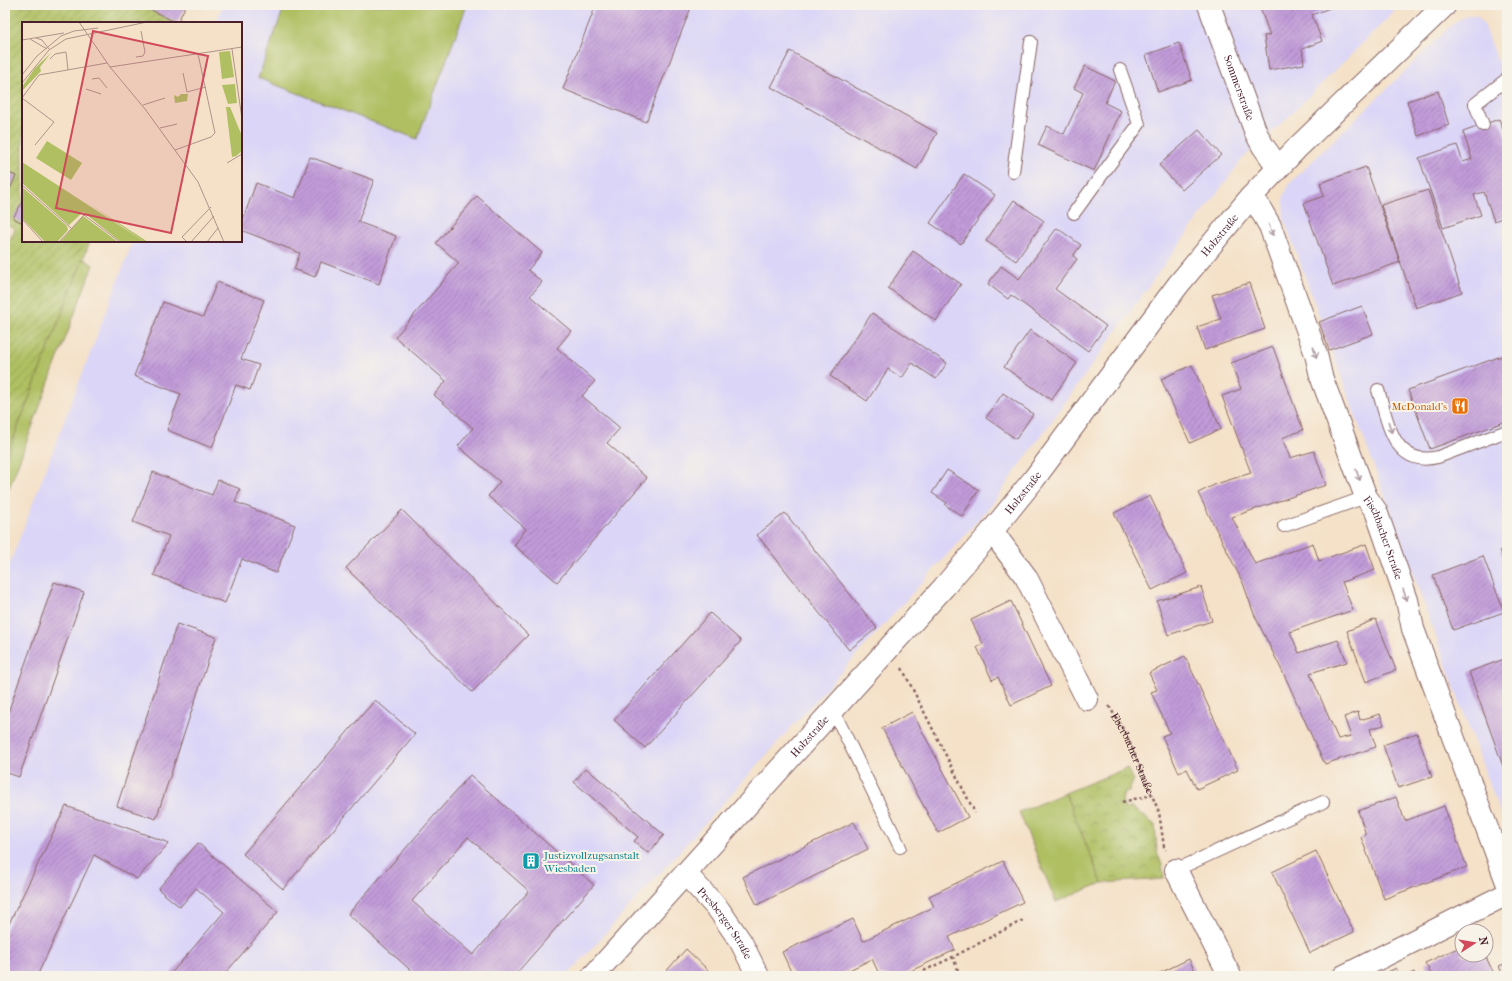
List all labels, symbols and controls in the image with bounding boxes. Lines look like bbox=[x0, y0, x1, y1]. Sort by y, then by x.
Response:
inset map bbox=[22, 22, 242, 242]
street label: Sommerstraße bbox=[1221, 53, 1257, 123]
street label: Holzstraße bbox=[1198, 211, 1241, 259]
one-way arrow bbox=[1268, 223, 1276, 235]
one-way arrow bbox=[1312, 346, 1319, 359]
restaurant icon: McDonald's bbox=[1450, 396, 1470, 416]
place label: McDonald's bbox=[1392, 400, 1447, 413]
one-way arrow bbox=[1387, 421, 1394, 434]
street label: Holzstraße bbox=[1002, 468, 1045, 517]
one-way arrow bbox=[1354, 469, 1362, 481]
street label: Fischbacher Straße bbox=[1360, 493, 1406, 582]
one-way arrow bbox=[1402, 589, 1409, 602]
street label: Eberbacher Straße bbox=[1108, 711, 1157, 796]
street label: Holzstraße bbox=[788, 713, 832, 760]
place label: Justizvollzugsanstalt Wiesbaden bbox=[543, 849, 640, 875]
building icon: Justizvollzugsanstalt Wiesbaden bbox=[521, 851, 541, 871]
street label: Presberger Straße bbox=[694, 885, 755, 962]
north arrow bbox=[1454, 923, 1494, 963]
text: N bbox=[1476, 936, 1491, 947]

